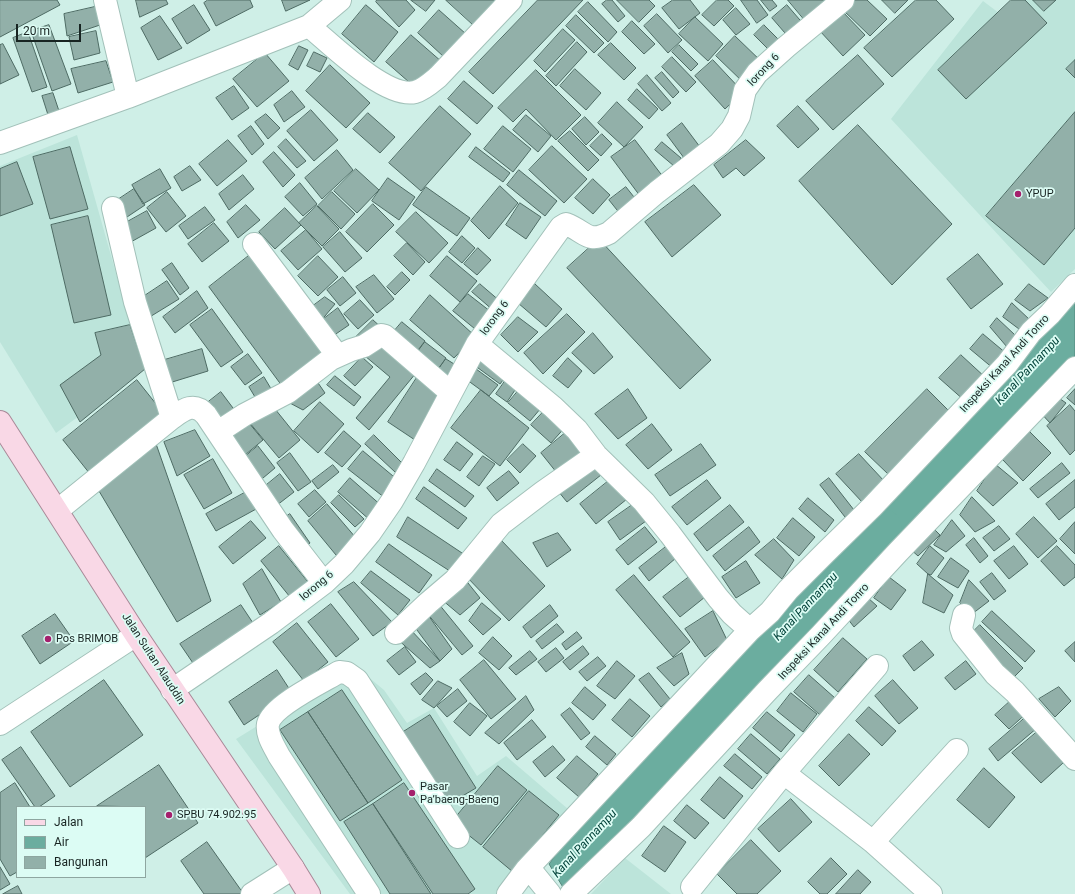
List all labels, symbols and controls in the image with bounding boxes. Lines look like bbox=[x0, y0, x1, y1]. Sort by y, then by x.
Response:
scale bar bbox=[18, 16, 83, 42]
text: 20 m bbox=[23, 24, 50, 38]
street label: lorong 6 bbox=[746, 51, 782, 89]
place label: YPUP bbox=[1026, 187, 1054, 201]
marker: YPUP bbox=[1013, 189, 1023, 199]
street label: lorong 6 bbox=[478, 298, 512, 338]
street label: Inspeksi Kanal Andi Tonro bbox=[958, 312, 1052, 416]
water label: Kanal Pannampu bbox=[993, 334, 1063, 408]
street label: lorong 6 bbox=[297, 568, 337, 604]
water label: Kanal Pannampu bbox=[771, 570, 841, 644]
street label: Inspeksi Kanal Andi Tonro bbox=[776, 581, 872, 683]
street label: Jalan Sultan Alauddin bbox=[119, 611, 187, 707]
place label: Pos BRIMOB bbox=[56, 632, 118, 646]
marker: Pos BRIMOB bbox=[43, 634, 53, 644]
place label: Pasar Paʼbaeng-Baeng bbox=[420, 780, 499, 806]
marker: Pasar Paʼbaeng-Baeng bbox=[407, 788, 417, 798]
legend bbox=[16, 806, 146, 878]
water label: Kanal Pannampu bbox=[550, 807, 620, 881]
place label: SPBU 74.902.95 bbox=[177, 808, 256, 822]
marker: SPBU 74.902.95 bbox=[164, 810, 174, 820]
text: Jalan bbox=[54, 815, 83, 829]
text: Air bbox=[54, 835, 69, 849]
text: Bangunan bbox=[54, 855, 108, 869]

